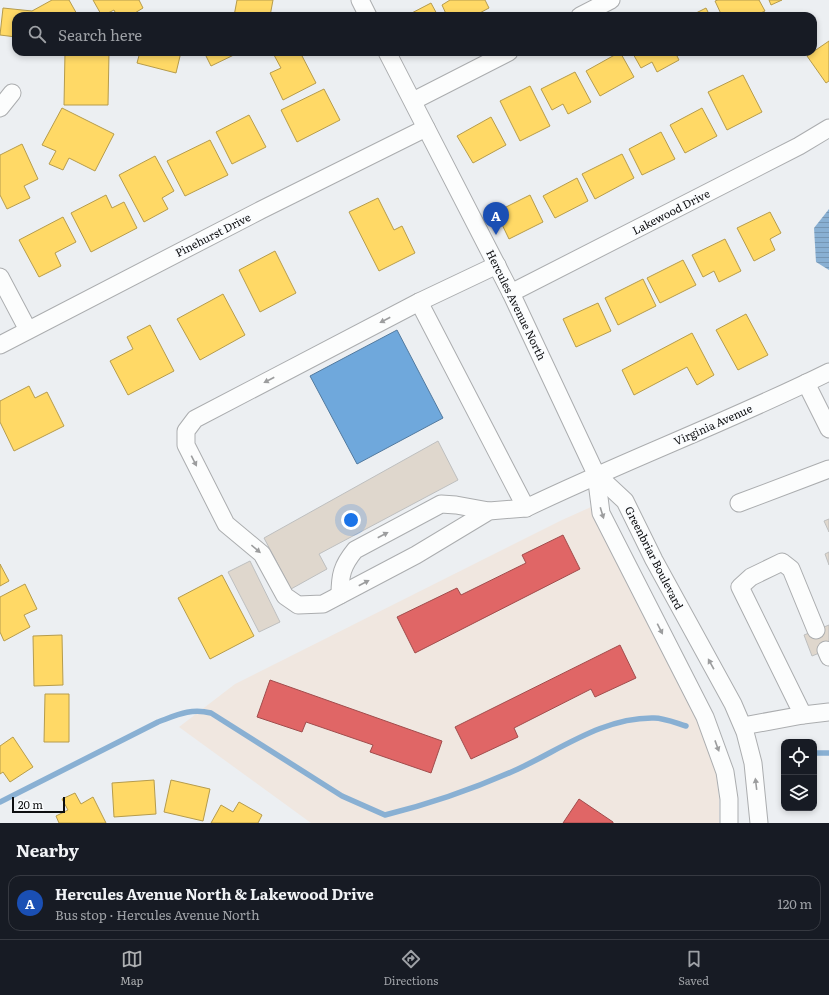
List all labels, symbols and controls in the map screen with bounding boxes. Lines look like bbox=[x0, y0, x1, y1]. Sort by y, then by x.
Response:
search box bbox=[12, 12, 817, 56]
icon: search bbox=[26, 23, 48, 45]
text: Search here bbox=[58, 23, 142, 46]
street label: Lakewood Drive bbox=[629, 185, 712, 238]
pin: A bbox=[483, 202, 509, 235]
street label: Pinehurst Drive bbox=[172, 208, 253, 260]
street label: Hercules Avenue North bbox=[483, 247, 551, 363]
one-way arrow bbox=[379, 317, 390, 324]
one-way arrow bbox=[264, 377, 275, 384]
street label: Virginia Avenue bbox=[671, 400, 755, 449]
one-way arrow bbox=[191, 455, 197, 466]
street label: Greenbriar Boulevard bbox=[622, 503, 688, 612]
one-way arrow bbox=[599, 507, 605, 519]
your location bbox=[341, 510, 361, 530]
one-way arrow bbox=[377, 532, 389, 539]
one-way arrow bbox=[250, 544, 261, 553]
one-way arrow bbox=[358, 579, 370, 586]
one-way arrow bbox=[657, 623, 663, 635]
one-way arrow bbox=[707, 658, 714, 670]
map controls bbox=[781, 739, 817, 811]
button: locate bbox=[781, 739, 817, 775]
one-way arrow bbox=[714, 740, 720, 752]
button: layers bbox=[781, 775, 817, 811]
one-way arrow bbox=[753, 778, 759, 790]
scale bar bbox=[12, 795, 65, 814]
text: 20 m bbox=[18, 796, 43, 812]
text: Nearby bbox=[16, 837, 79, 862]
text: Hercules Avenue North & Lakewood Drive bbox=[55, 882, 374, 905]
text: A bbox=[25, 894, 35, 913]
text: 120 m bbox=[777, 894, 812, 913]
text: Bus stop · Hercules Avenue North bbox=[55, 905, 260, 924]
tab: Map bbox=[120, 948, 143, 988]
tab: Directions bbox=[383, 948, 438, 988]
tab: Saved bbox=[678, 948, 709, 988]

